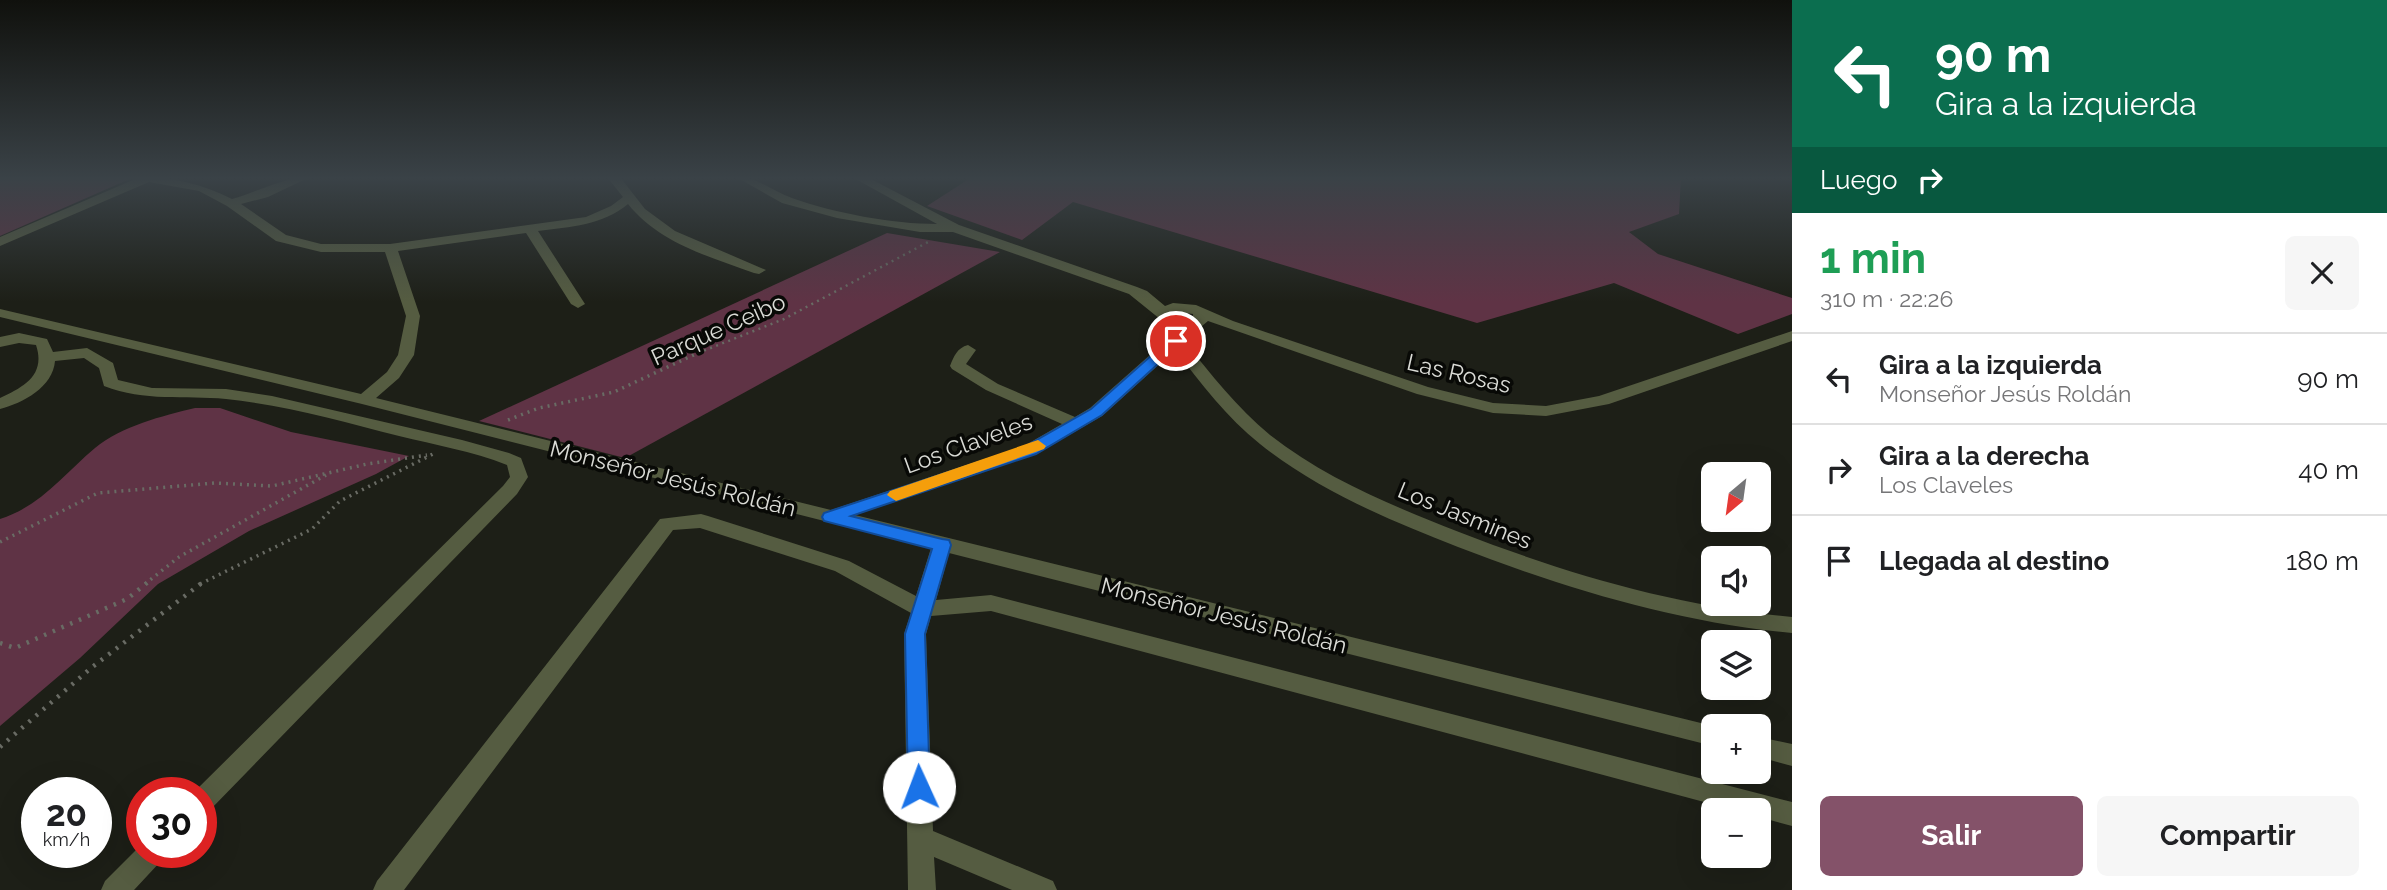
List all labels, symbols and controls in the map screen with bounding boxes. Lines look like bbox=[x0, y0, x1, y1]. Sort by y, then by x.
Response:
text: 90 m bbox=[1935, 26, 2051, 83]
icon: left bbox=[1820, 28, 1911, 119]
text: Gira a la izquierda bbox=[1935, 85, 2197, 122]
icon: right bbox=[1911, 161, 1949, 199]
text: Luego bbox=[1820, 165, 1897, 195]
text: 1 min bbox=[1820, 234, 1926, 283]
button: close bbox=[2285, 236, 2359, 310]
text: 310 m · 22:26 bbox=[1820, 285, 1953, 312]
street label: Parque Ceibo bbox=[647, 287, 789, 371]
pin bbox=[1146, 311, 1206, 371]
icon: arrive bbox=[1157, 322, 1195, 360]
street label: Las Rosas bbox=[1404, 348, 1514, 398]
text: Gira a la izquierda bbox=[1879, 350, 2102, 380]
icon: left bbox=[1820, 360, 1858, 398]
text: 90 m bbox=[2297, 364, 2359, 394]
text: Monseñor Jesús Roldán bbox=[1879, 380, 2132, 407]
street label: Los Claveles bbox=[900, 407, 1036, 479]
street label: Monseñor Jesús Roldán bbox=[547, 434, 799, 522]
text: Gira a la derecha bbox=[1879, 441, 2089, 471]
icon: right bbox=[1820, 451, 1858, 489]
text: 40 m bbox=[2298, 455, 2359, 485]
north arrow bbox=[1701, 462, 1771, 532]
map controls bbox=[1701, 462, 1771, 868]
text: Los Claveles bbox=[1879, 471, 2013, 498]
street label: Los Jasmines bbox=[1394, 476, 1536, 554]
icon: arrive bbox=[1820, 542, 1858, 580]
button: sound bbox=[1701, 546, 1771, 616]
text: Llegada al destino bbox=[1879, 546, 2109, 576]
text: 180 m bbox=[2286, 546, 2359, 576]
street label: Monseñor Jesús Roldán bbox=[1098, 571, 1350, 659]
button: layers bbox=[1701, 630, 1771, 700]
button: + bbox=[1701, 714, 1771, 784]
position arrow bbox=[882, 750, 956, 824]
speed limit sign: 30 bbox=[126, 777, 217, 868]
text: 20 bbox=[46, 793, 87, 834]
button: Salir bbox=[1820, 796, 2083, 876]
button: Compartir bbox=[2097, 796, 2359, 876]
button: − bbox=[1701, 798, 1771, 868]
text: km/h bbox=[43, 829, 90, 850]

